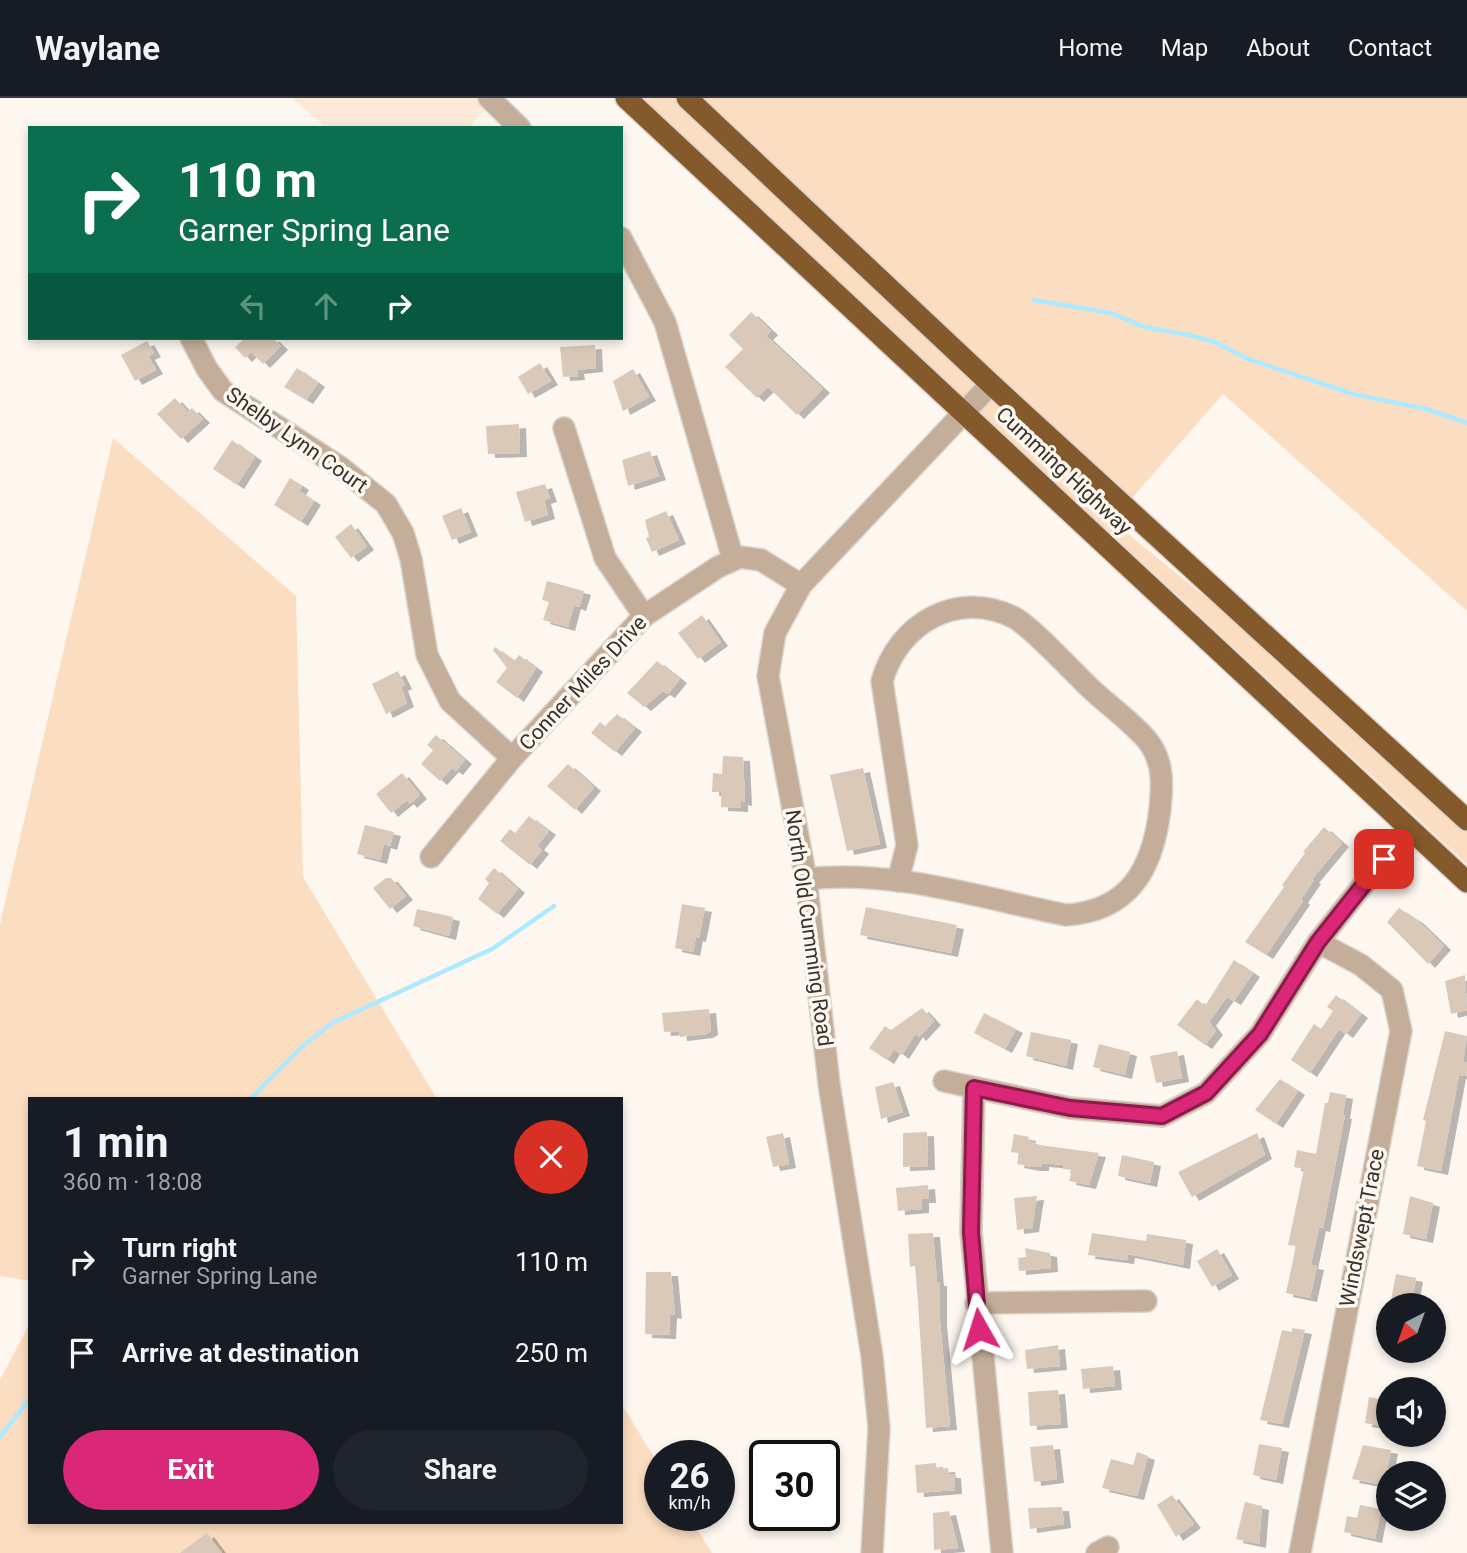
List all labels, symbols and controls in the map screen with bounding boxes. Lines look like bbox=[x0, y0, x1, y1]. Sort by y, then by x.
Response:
text: Waylane bbox=[35, 29, 160, 68]
text: Home bbox=[1058, 34, 1123, 62]
text: Map bbox=[1161, 34, 1208, 62]
text: About bbox=[1246, 34, 1310, 62]
text: Contact bbox=[1348, 34, 1432, 62]
text: 110 m bbox=[178, 152, 317, 209]
icon: right bbox=[63, 154, 154, 245]
text: Garner Spring Lane bbox=[178, 211, 450, 249]
icon: left bbox=[234, 287, 272, 325]
icon: ahead bbox=[307, 287, 345, 325]
icon: right bbox=[380, 287, 418, 325]
street label: Shelby Lynn Court bbox=[222, 382, 372, 498]
street label: Cumming Highway bbox=[991, 402, 1137, 540]
street label: Conner Miles Drive bbox=[514, 611, 652, 755]
street label: North Old Cumming Road bbox=[780, 808, 838, 1048]
pin bbox=[1354, 829, 1414, 889]
icon: arrive bbox=[1365, 840, 1403, 878]
text: 1 min bbox=[63, 1118, 169, 1167]
button: close bbox=[514, 1120, 588, 1194]
street label: Windswept Trace bbox=[1335, 1147, 1389, 1309]
text: 360 m · 18:08 bbox=[63, 1169, 202, 1196]
text: Turn right bbox=[122, 1233, 237, 1263]
icon: right bbox=[63, 1243, 101, 1281]
text: 110 m bbox=[515, 1247, 588, 1277]
text: Garner Spring Lane bbox=[122, 1263, 317, 1290]
position arrow bbox=[942, 1292, 1016, 1366]
north arrow bbox=[1376, 1293, 1446, 1363]
map controls bbox=[1376, 1293, 1446, 1531]
icon: arrive bbox=[63, 1334, 101, 1372]
text: Arrive at destination bbox=[122, 1338, 359, 1368]
text: 250 m bbox=[515, 1338, 588, 1368]
button: sound bbox=[1376, 1377, 1446, 1447]
button: Exit bbox=[63, 1430, 319, 1510]
button: Share bbox=[333, 1430, 588, 1510]
speed limit sign: 30 bbox=[749, 1440, 840, 1531]
text: 26 bbox=[669, 1456, 710, 1497]
button: layers bbox=[1376, 1461, 1446, 1531]
text: km/h bbox=[668, 1492, 711, 1513]

